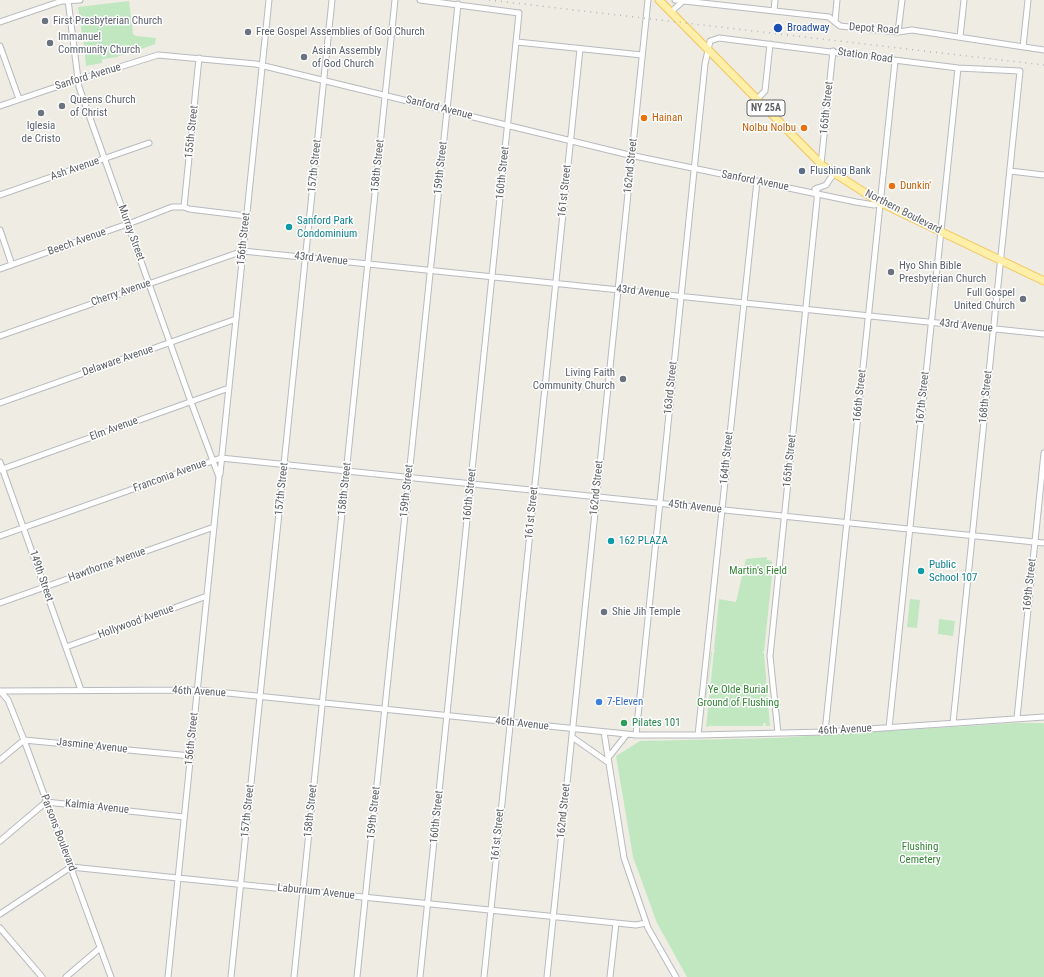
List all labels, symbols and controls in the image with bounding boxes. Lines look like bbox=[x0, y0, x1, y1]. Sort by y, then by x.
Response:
place label: First Presbyterian Church bbox=[53, 14, 162, 28]
marker: First Presbyterian Church bbox=[40, 16, 50, 26]
place label: Broadway bbox=[787, 21, 829, 35]
street label: Depot Road bbox=[848, 21, 900, 37]
marker: Broadway bbox=[772, 22, 784, 34]
place label: Free Gospel Assemblies of God Church bbox=[256, 25, 425, 39]
marker: Free Gospel Assemblies of God Church bbox=[243, 27, 253, 37]
place label: Immanuel Community Church bbox=[58, 30, 140, 56]
marker: Immanuel Community Church bbox=[45, 38, 55, 48]
place label: Asian Assembly of God Church bbox=[312, 44, 381, 70]
street label: Station Road bbox=[837, 46, 893, 66]
marker: Asian Assembly of God Church bbox=[299, 52, 309, 62]
street label: Sanford Avenue bbox=[53, 61, 123, 93]
street label: 165th Street bbox=[818, 81, 836, 135]
place label: Queens Church of Christ bbox=[70, 93, 136, 119]
street label: Sanford Avenue bbox=[404, 93, 474, 123]
road number: NY 25A bbox=[747, 100, 785, 116]
marker: Queens Church of Christ bbox=[57, 101, 67, 111]
street label: 155th Street bbox=[183, 105, 201, 159]
marker: Iglesia de Cristo bbox=[36, 108, 46, 118]
place label: Hainan bbox=[652, 111, 683, 125]
marker: Hainan bbox=[639, 113, 649, 123]
place label: Iglesia de Cristo bbox=[22, 119, 60, 145]
place label: Nolbu Nolbu bbox=[742, 121, 796, 135]
marker: Nolbu Nolbu bbox=[799, 123, 809, 133]
street label: 162nd Street bbox=[622, 138, 640, 194]
street label: 157th Street bbox=[306, 139, 324, 193]
street label: 158th Street bbox=[369, 139, 387, 193]
street label: 159th Street bbox=[432, 141, 450, 195]
street label: 160th Street bbox=[494, 146, 512, 200]
street label: Ash Avenue bbox=[49, 154, 101, 184]
street label: 161st Street bbox=[556, 164, 574, 218]
place label: Flushing Bank bbox=[810, 164, 871, 178]
marker: Flushing Bank bbox=[797, 166, 807, 176]
street label: Sanford Avenue bbox=[720, 168, 790, 194]
place label: Dunkin' bbox=[900, 179, 931, 193]
marker: Dunkin' bbox=[887, 181, 897, 191]
street label: Northern Boulevard bbox=[863, 187, 943, 237]
street label: Murray Street bbox=[115, 203, 147, 263]
street label: 156th Street bbox=[235, 212, 253, 266]
place label: Sanford Park Condominium bbox=[297, 214, 357, 240]
marker: Sanford Park Condominium bbox=[284, 222, 294, 232]
street label: Beech Avenue bbox=[46, 225, 108, 259]
street label: 43rd Avenue bbox=[294, 250, 348, 268]
place label: Hyo Shin Bible Presbyterian Church bbox=[899, 259, 986, 285]
marker: Hyo Shin Bible Presbyterian Church bbox=[886, 267, 896, 277]
street label: Cherry Avenue bbox=[89, 277, 153, 309]
street label: 43rd Avenue bbox=[616, 283, 670, 301]
place label: Full Gospel United Church bbox=[954, 286, 1015, 312]
marker: Full Gospel United Church bbox=[1018, 294, 1028, 304]
street label: 43rd Avenue bbox=[939, 317, 993, 335]
street label: Delaware Avenue bbox=[81, 343, 155, 379]
street label: 163rd Street bbox=[662, 361, 680, 415]
place label: Living Faith Community Church bbox=[533, 366, 615, 392]
street label: 166th Street bbox=[851, 369, 869, 423]
street label: 168th Street bbox=[977, 370, 995, 424]
street label: 167th Street bbox=[914, 371, 932, 425]
marker: Living Faith Community Church bbox=[618, 374, 628, 384]
street label: Elm Avenue bbox=[88, 414, 140, 444]
street label: 164th Street bbox=[718, 431, 736, 485]
street label: 165th Street bbox=[781, 434, 799, 488]
street label: Franconia Avenue bbox=[132, 457, 208, 495]
street label: 162nd Street bbox=[588, 460, 606, 516]
street label: 157th Street bbox=[273, 462, 291, 516]
street label: 158th Street bbox=[336, 462, 354, 516]
street label: 159th Street bbox=[398, 464, 416, 518]
street label: 160th Street bbox=[461, 468, 479, 522]
street label: 161st Street bbox=[523, 486, 541, 540]
street label: 45th Avenue bbox=[668, 498, 722, 516]
place label: 162 PLAZA bbox=[619, 534, 668, 548]
marker: 162 PLAZA bbox=[606, 536, 616, 546]
street label: Hawthorne Avenue bbox=[67, 545, 147, 585]
street label: 149th Street bbox=[26, 549, 56, 603]
place label: Public School 107 bbox=[929, 558, 977, 584]
street label: 169th Street bbox=[1021, 558, 1039, 612]
park label: Martin's Field bbox=[729, 564, 787, 578]
marker: Public School 107 bbox=[916, 566, 926, 576]
street label: Hollywood Avenue bbox=[96, 602, 176, 642]
place label: Shie Jih Temple bbox=[612, 605, 681, 619]
marker: Shie Jih Temple bbox=[599, 607, 609, 617]
park label: Ye Olde Burial Ground of Flushing bbox=[697, 683, 779, 709]
street label: 46th Avenue bbox=[172, 684, 226, 700]
place label: 7-Eleven bbox=[607, 695, 643, 709]
marker: 7-Eleven bbox=[594, 697, 604, 707]
street label: 156th Street bbox=[183, 712, 201, 766]
street label: 46th Avenue bbox=[495, 715, 549, 733]
place label: Pilates 101 bbox=[632, 716, 681, 730]
marker: Pilates 101 bbox=[619, 718, 629, 728]
street label: 46th Avenue bbox=[818, 722, 872, 738]
street label: Jasmine Avenue bbox=[56, 736, 128, 756]
street label: 162nd Street bbox=[555, 783, 573, 839]
street label: 157th Street bbox=[239, 784, 257, 838]
street label: 158th Street bbox=[302, 784, 320, 838]
street label: 159th Street bbox=[365, 786, 383, 840]
street label: 160th Street bbox=[428, 790, 446, 844]
street label: Parsons Boulevard bbox=[37, 793, 79, 873]
street label: Kalmia Avenue bbox=[64, 797, 130, 817]
street label: 161st Street bbox=[489, 808, 507, 862]
park label: Flushing Cemetery bbox=[899, 840, 941, 866]
street label: Laburnum Avenue bbox=[277, 881, 355, 903]

